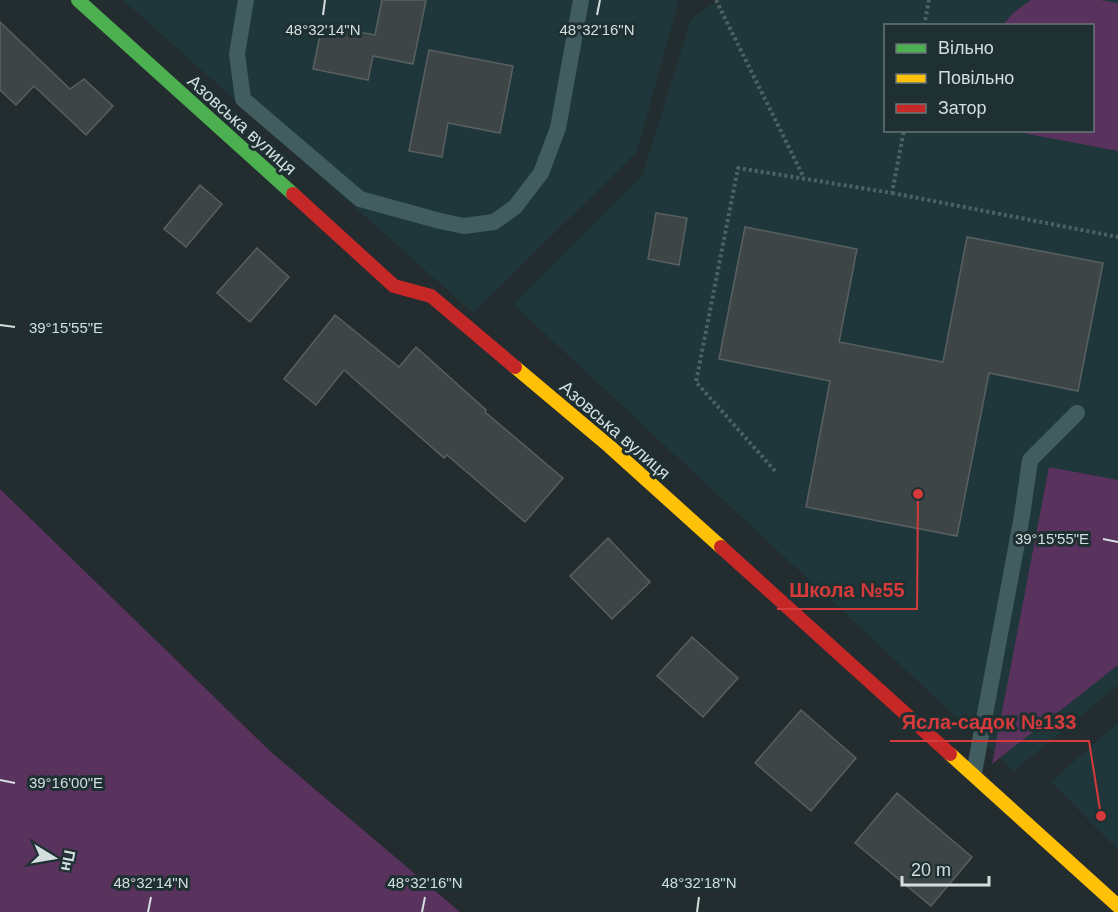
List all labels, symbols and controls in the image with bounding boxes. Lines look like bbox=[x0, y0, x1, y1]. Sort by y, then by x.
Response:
text: 48°32'14"N bbox=[285, 21, 361, 38]
text: 48°32'16"N bbox=[559, 21, 635, 38]
legend bbox=[884, 24, 1094, 132]
text: Вільно bbox=[938, 38, 994, 58]
text: Повільно bbox=[938, 68, 1014, 88]
street label: Азовська вулиця bbox=[183, 71, 301, 179]
text: Затор bbox=[938, 98, 987, 118]
text: 39°15'55"E bbox=[29, 319, 103, 336]
street label: Азовська вулиця bbox=[556, 377, 674, 483]
text: 39°15'55"E bbox=[1015, 530, 1089, 547]
callout: Школа №55 bbox=[777, 571, 917, 609]
text: Школа №55 bbox=[789, 579, 905, 601]
callout: Ясла-садок №133 bbox=[890, 703, 1089, 741]
text: Ясла-садок №133 bbox=[902, 711, 1076, 733]
text: 39°16'00"E bbox=[29, 774, 103, 791]
north arrow bbox=[24, 828, 84, 888]
text: Пн bbox=[58, 849, 79, 873]
scale bar bbox=[902, 849, 989, 887]
text: 20 m bbox=[911, 860, 951, 880]
text: 48°32'14"N bbox=[113, 874, 189, 891]
text: 48°32'16"N bbox=[387, 874, 463, 891]
text: 48°32'18"N bbox=[661, 874, 737, 891]

